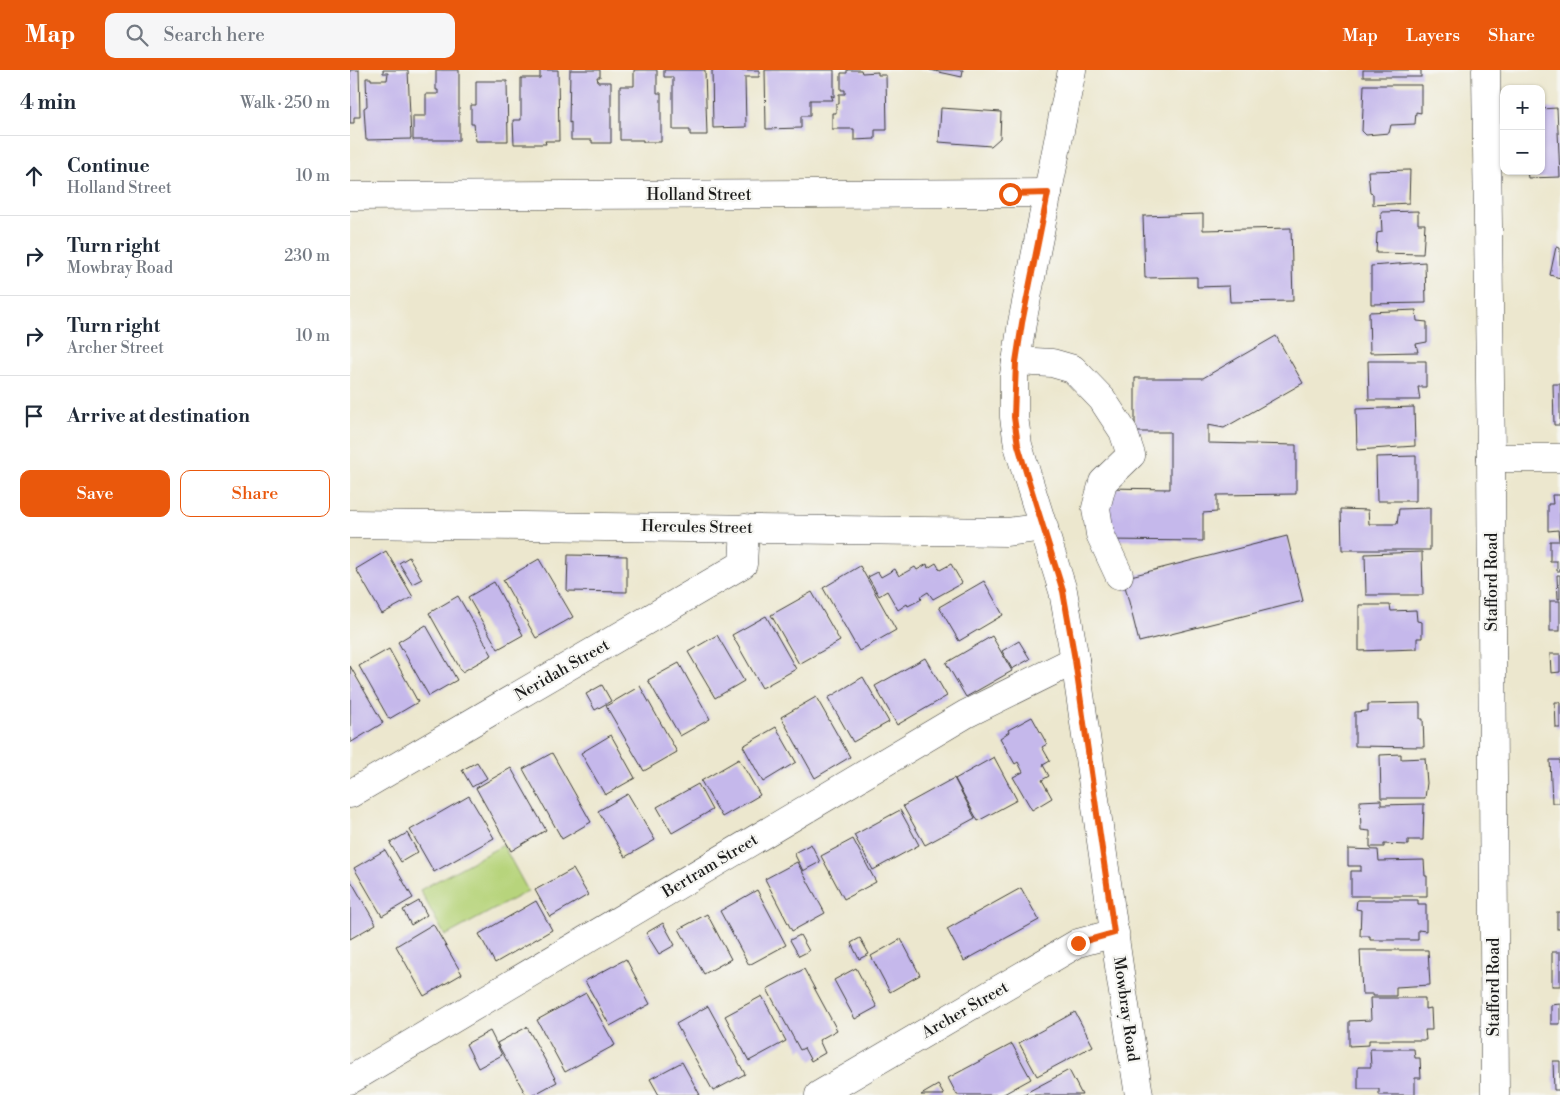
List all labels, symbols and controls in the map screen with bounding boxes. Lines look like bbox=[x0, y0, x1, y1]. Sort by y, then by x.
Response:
search box bbox=[105, 13, 455, 58]
text: Map bbox=[25, 20, 75, 50]
icon: search bbox=[123, 21, 151, 49]
text: Search here bbox=[163, 23, 265, 47]
text: Map bbox=[1343, 24, 1378, 47]
text: Layers bbox=[1406, 24, 1460, 47]
text: Share bbox=[1488, 24, 1535, 47]
map controls bbox=[1500, 85, 1545, 175]
button: + bbox=[1500, 85, 1545, 130]
text: 4 min bbox=[20, 90, 76, 116]
text: Walk · 250 m bbox=[240, 93, 330, 113]
button: − bbox=[1500, 130, 1545, 175]
text: Continue bbox=[67, 154, 150, 178]
icon: ahead bbox=[20, 162, 48, 190]
text: 10 m bbox=[296, 166, 330, 186]
text: Holland Street bbox=[67, 178, 172, 198]
route start bbox=[999, 183, 1022, 206]
street label: Holland Street bbox=[647, 185, 752, 205]
text: Turn right bbox=[67, 234, 160, 258]
icon: right bbox=[20, 242, 48, 270]
text: 230 m bbox=[284, 246, 330, 266]
text: Mowbray Road bbox=[67, 258, 173, 278]
text: Turn right bbox=[67, 314, 160, 338]
icon: right bbox=[20, 322, 48, 350]
text: 10 m bbox=[296, 326, 330, 346]
text: Archer Street bbox=[67, 338, 164, 358]
icon: arrive bbox=[20, 402, 48, 430]
text: Arrive at destination bbox=[67, 404, 250, 428]
button: Save bbox=[20, 470, 170, 517]
button: Share bbox=[180, 470, 330, 517]
street label: Hercules Street bbox=[641, 516, 753, 538]
street label: Stafford Road bbox=[1482, 533, 1502, 631]
street label: Neridah Street bbox=[511, 635, 613, 705]
street label: Bertram Street bbox=[658, 829, 762, 903]
route end bbox=[1067, 932, 1090, 955]
street label: Stafford Road bbox=[1484, 938, 1504, 1036]
street label: Mowbray Road bbox=[1109, 955, 1143, 1063]
street label: Archer Street bbox=[917, 977, 1012, 1043]

